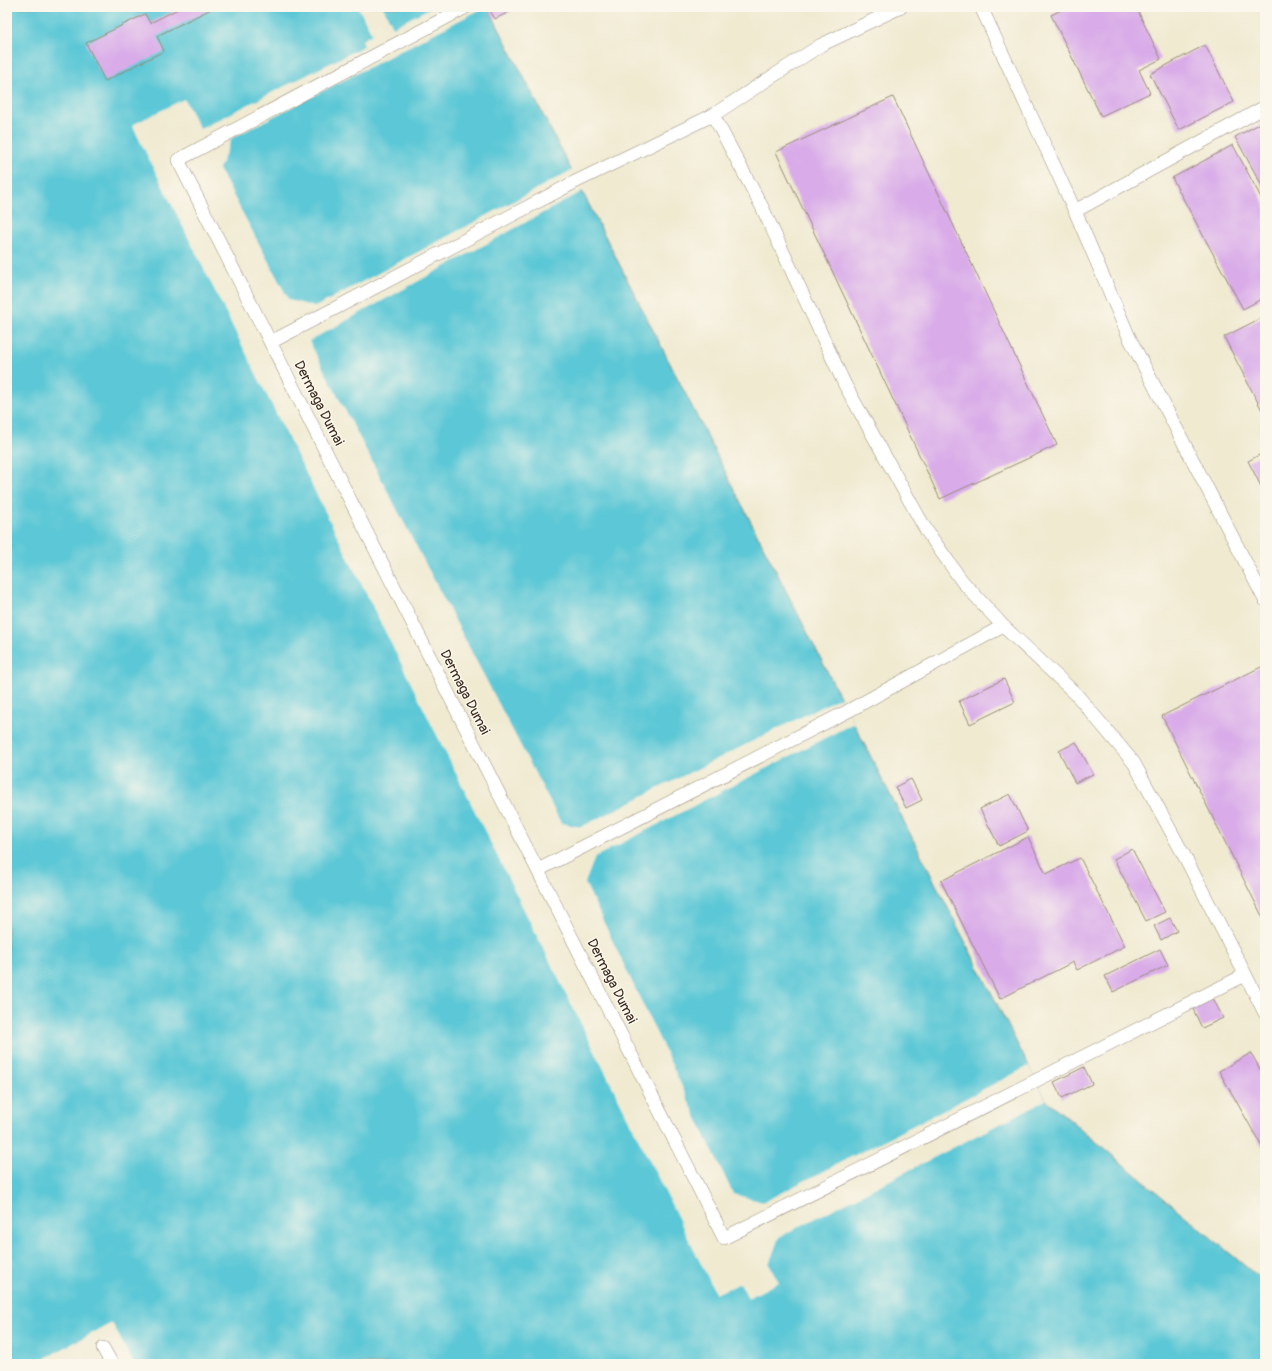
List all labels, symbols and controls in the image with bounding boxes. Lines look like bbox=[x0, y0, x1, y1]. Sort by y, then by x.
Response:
street label: Dermaga Dumai bbox=[290, 358, 348, 449]
street label: Dermaga Dumai bbox=[436, 647, 494, 738]
street label: Dermaga Dumai bbox=[583, 936, 641, 1027]

